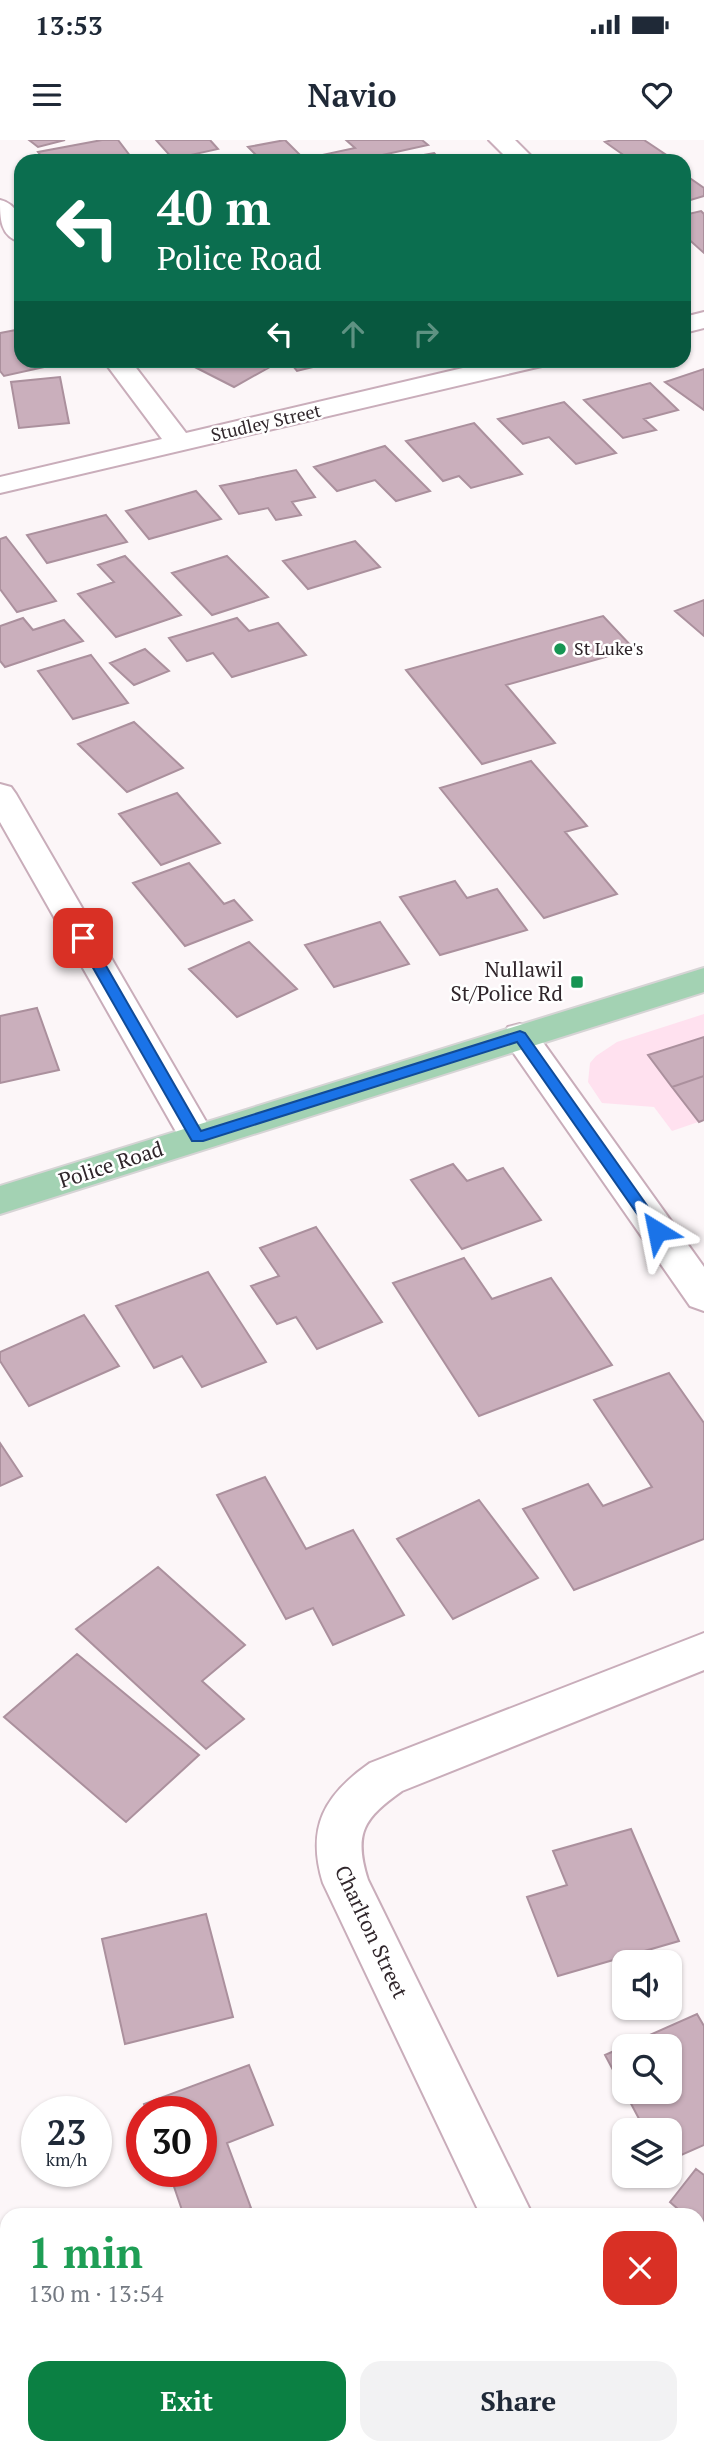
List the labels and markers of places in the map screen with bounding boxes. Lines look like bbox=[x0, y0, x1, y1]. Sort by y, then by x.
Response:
place label: St Luke's bbox=[574, 636, 644, 660]
marker: St Luke's bbox=[552, 641, 568, 657]
pin bbox=[53, 908, 113, 968]
place label: Nullawil St/Police Rd bbox=[450, 955, 563, 1007]
marker: Nullawil St/Police Rd bbox=[569, 974, 585, 990]

